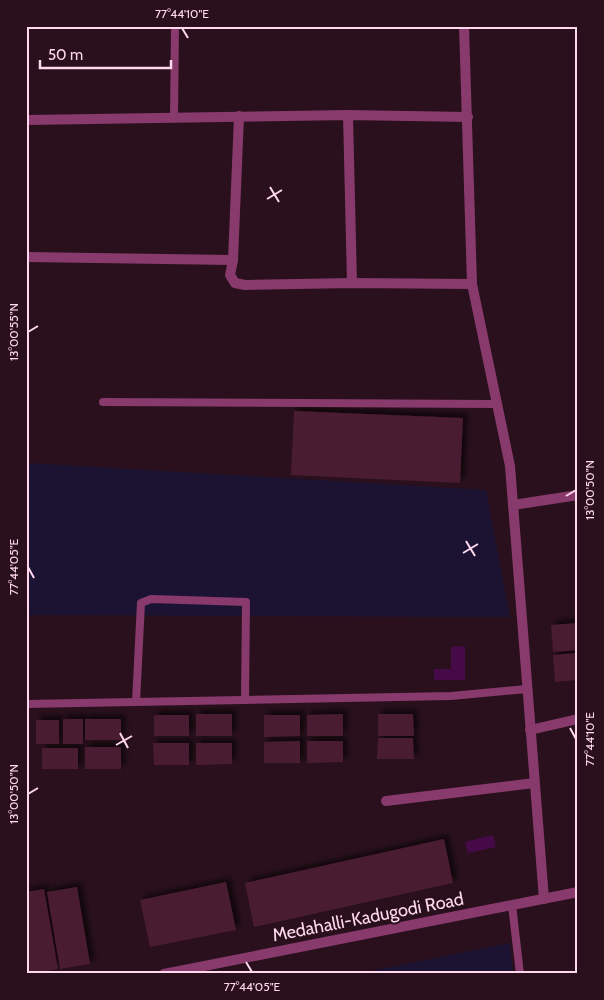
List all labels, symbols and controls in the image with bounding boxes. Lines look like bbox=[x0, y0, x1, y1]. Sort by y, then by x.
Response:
text: 77°44'10"E bbox=[155, 6, 209, 21]
scale bar bbox=[40, 38, 171, 70]
text: 50 m bbox=[48, 46, 83, 64]
text: 13°00'55"N bbox=[6, 303, 21, 361]
text: 13°00'50"N bbox=[582, 460, 597, 520]
text: 77°44'05"E bbox=[6, 538, 21, 595]
text: 77°44'10"E bbox=[582, 712, 597, 766]
text: 13°00'50"N bbox=[6, 764, 21, 824]
street label: Medahalli-Kadugodi Road bbox=[270, 888, 466, 946]
text: 77°44'05"E bbox=[224, 979, 281, 994]

